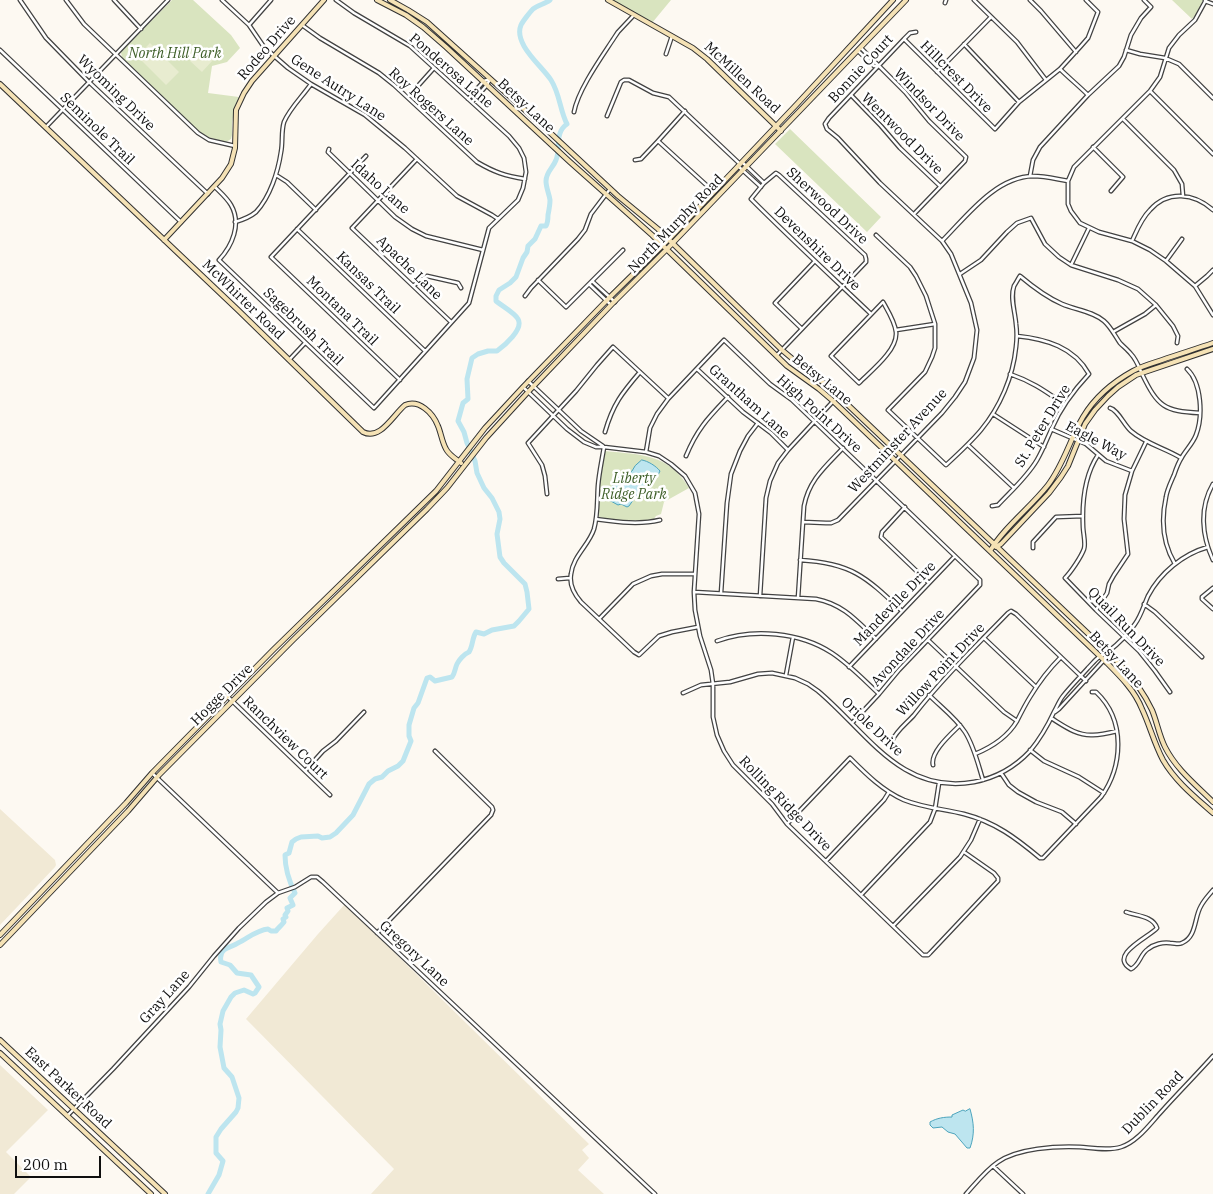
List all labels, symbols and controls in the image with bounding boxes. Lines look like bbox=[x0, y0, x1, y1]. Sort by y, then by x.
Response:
street label: Rodeo Drive bbox=[235, 12, 299, 84]
street label: Ponderosa Lane bbox=[406, 30, 496, 112]
street label: Bonnie Court bbox=[825, 31, 897, 107]
street label: Hillcrest Drive bbox=[916, 37, 996, 117]
street label: McMillen Road bbox=[701, 39, 783, 117]
park label: North Hill Park bbox=[129, 46, 221, 62]
street label: Gene Autry Lane bbox=[287, 51, 389, 125]
street label: Wyoming Drive bbox=[74, 52, 158, 134]
street label: Roy Rogers Lane bbox=[385, 64, 477, 150]
street label: Windsor Drive bbox=[890, 65, 968, 145]
street label: Betsy Lane bbox=[494, 75, 558, 137]
street label: Seminole Trail bbox=[56, 89, 138, 169]
street label: Wentwood Drive bbox=[858, 90, 946, 178]
street label: Idaho Lane bbox=[347, 156, 413, 218]
street label: Sherwood Drive bbox=[783, 164, 871, 248]
street label: North Murphy Road bbox=[625, 171, 727, 277]
street label: Devenshire Drive bbox=[770, 204, 864, 294]
street label: Apache Lane bbox=[373, 232, 445, 304]
street label: Kansas Trail bbox=[333, 248, 403, 318]
street label: McWhirter Road bbox=[199, 257, 287, 343]
street label: Montana Trail bbox=[303, 273, 381, 349]
street label: Sagebrush Trail bbox=[260, 285, 346, 369]
street label: Betsy Lane bbox=[789, 351, 855, 409]
street label: Grantham Lane bbox=[705, 361, 793, 443]
street label: High Point Drive bbox=[773, 372, 865, 456]
street label: St. Peter Drive bbox=[1012, 382, 1074, 470]
street label: Westminster Avenue bbox=[845, 385, 951, 497]
street label: Eagle Way bbox=[1063, 418, 1129, 464]
park label: Liberty Ridge Park bbox=[601, 471, 667, 504]
street label: Mandeville Drive bbox=[850, 558, 940, 650]
street label: Quail Run Drive bbox=[1084, 584, 1168, 670]
street label: Avondale Drive bbox=[868, 606, 948, 690]
street label: Willow Point Drive bbox=[893, 620, 989, 720]
street label: Betsy Lane bbox=[1085, 628, 1147, 692]
street label: Hogge Drive bbox=[188, 661, 256, 729]
street label: Ranchview Court bbox=[239, 693, 331, 783]
street label: Oriole Drive bbox=[837, 694, 907, 760]
street label: Rolling Ridge Drive bbox=[735, 753, 835, 855]
street label: Gregory Lane bbox=[376, 918, 452, 990]
street label: Gray Lane bbox=[136, 967, 194, 1027]
street label: East Parker Road bbox=[21, 1044, 115, 1132]
street label: Dublin Road bbox=[1119, 1068, 1187, 1138]
scale bar bbox=[18, 1146, 104, 1178]
text: 200 m bbox=[23, 1155, 68, 1174]

